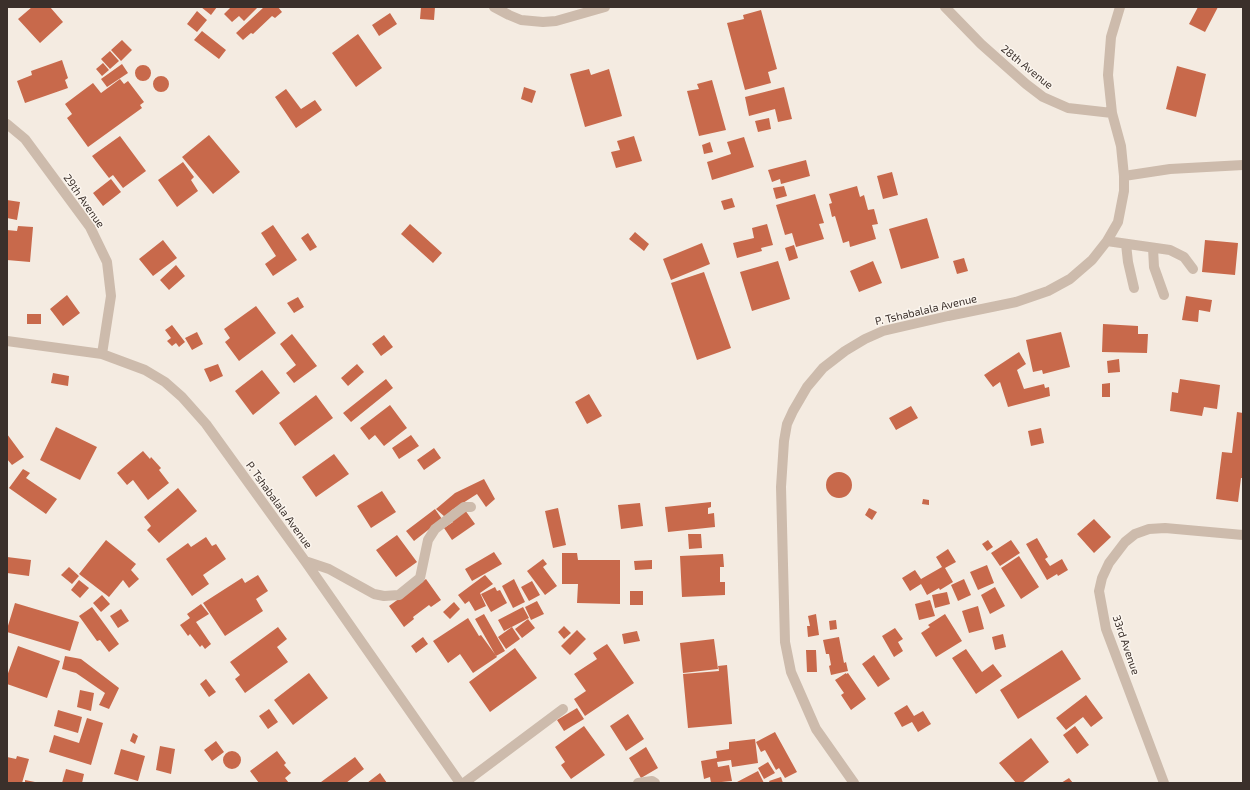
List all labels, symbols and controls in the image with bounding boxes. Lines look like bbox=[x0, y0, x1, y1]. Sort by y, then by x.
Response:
street label: 28th Avenue bbox=[998, 42, 1056, 92]
street label: 29th Avenue bbox=[61, 172, 107, 230]
street label: P. Tshabalala Avenue bbox=[874, 292, 978, 328]
street label: P. Tshabalala Avenue bbox=[243, 459, 315, 551]
street label: 33rd Avenue bbox=[1110, 613, 1142, 677]

